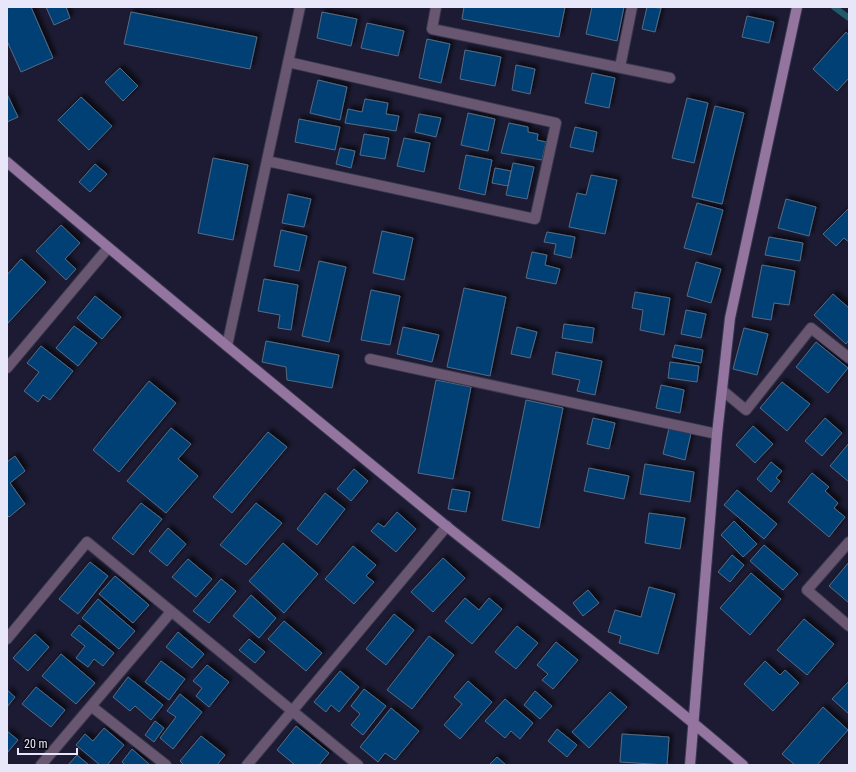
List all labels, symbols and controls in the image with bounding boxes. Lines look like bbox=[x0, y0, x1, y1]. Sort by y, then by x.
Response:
scale bar bbox=[18, 730, 77, 756]
text: 20 m bbox=[24, 737, 48, 751]

